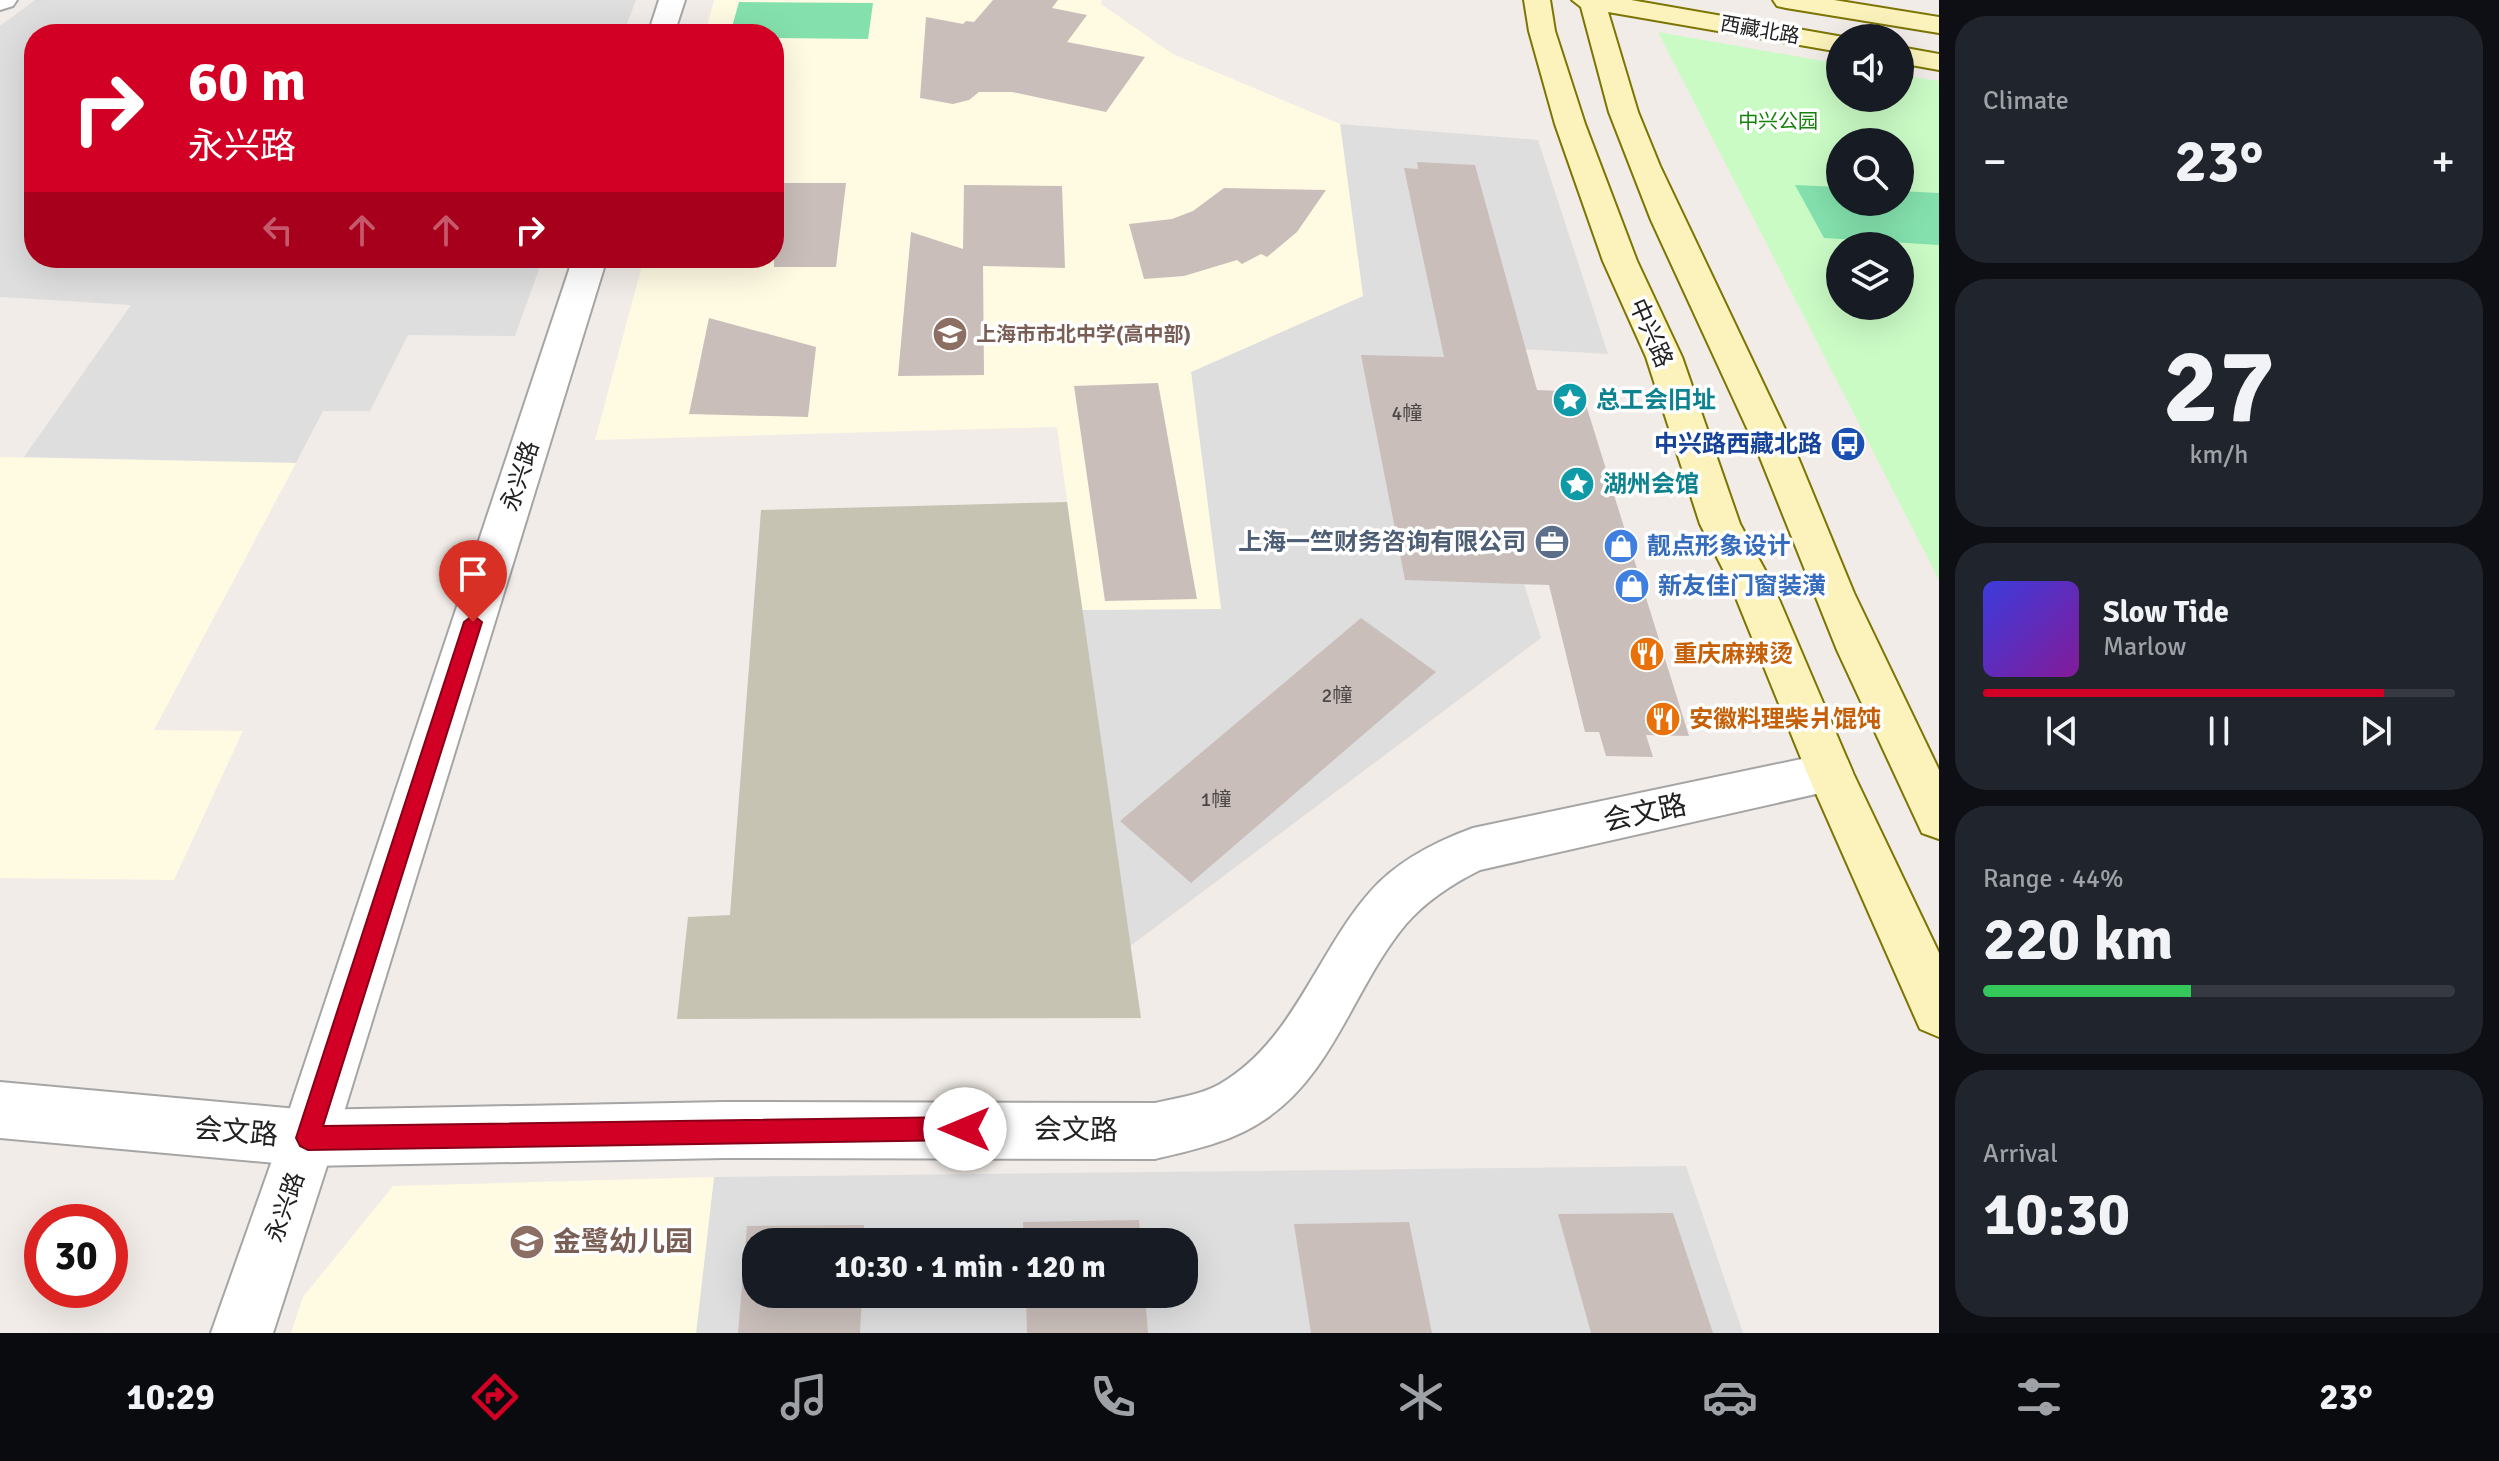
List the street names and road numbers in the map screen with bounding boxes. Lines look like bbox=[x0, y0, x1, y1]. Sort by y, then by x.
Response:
street label: 西藏北路 bbox=[1718, 11, 1802, 49]
street label: 中兴路 bbox=[1623, 294, 1679, 372]
street label: 永兴路 bbox=[495, 437, 545, 515]
street label: 会文路 bbox=[1600, 788, 1690, 838]
street label: 会文路 bbox=[193, 1111, 279, 1153]
street label: 会文路 bbox=[1034, 1112, 1118, 1148]
street label: 永兴路 bbox=[259, 1168, 311, 1246]

